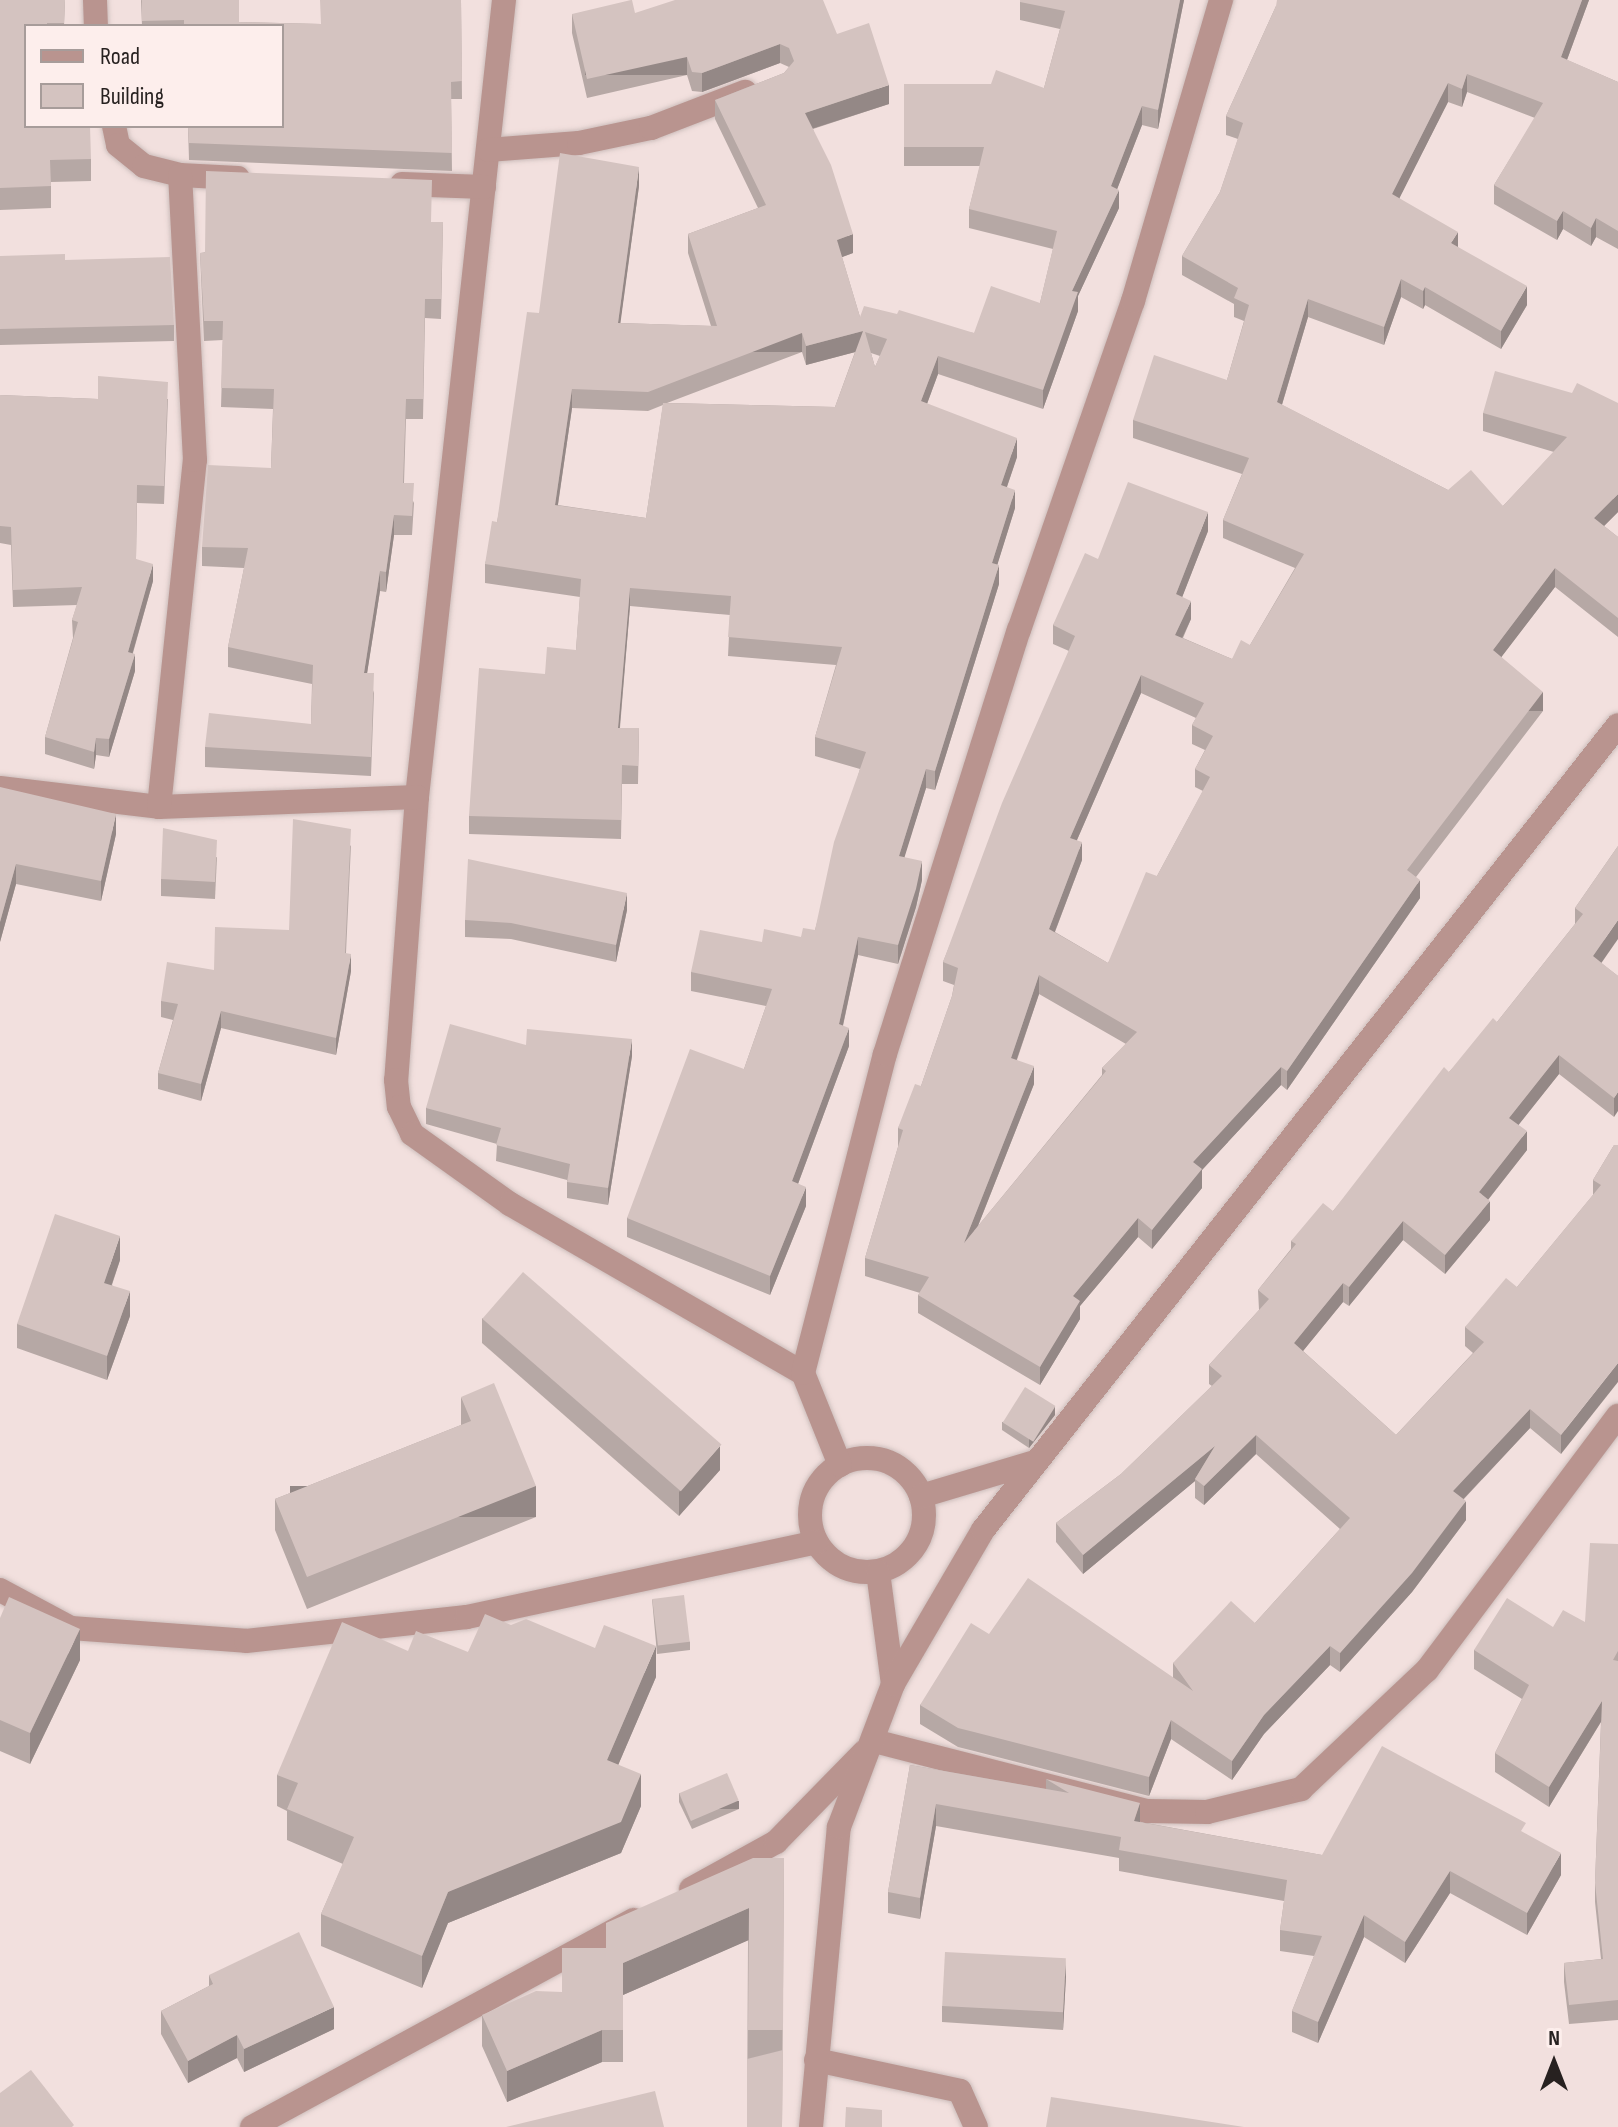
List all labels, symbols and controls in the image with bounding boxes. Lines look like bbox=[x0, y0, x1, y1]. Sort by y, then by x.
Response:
legend bbox=[24, 24, 284, 128]
text: Road bbox=[100, 42, 140, 71]
text: Building bbox=[100, 82, 164, 111]
north arrow bbox=[1514, 2023, 1594, 2103]
text: N bbox=[1548, 2025, 1560, 2052]

